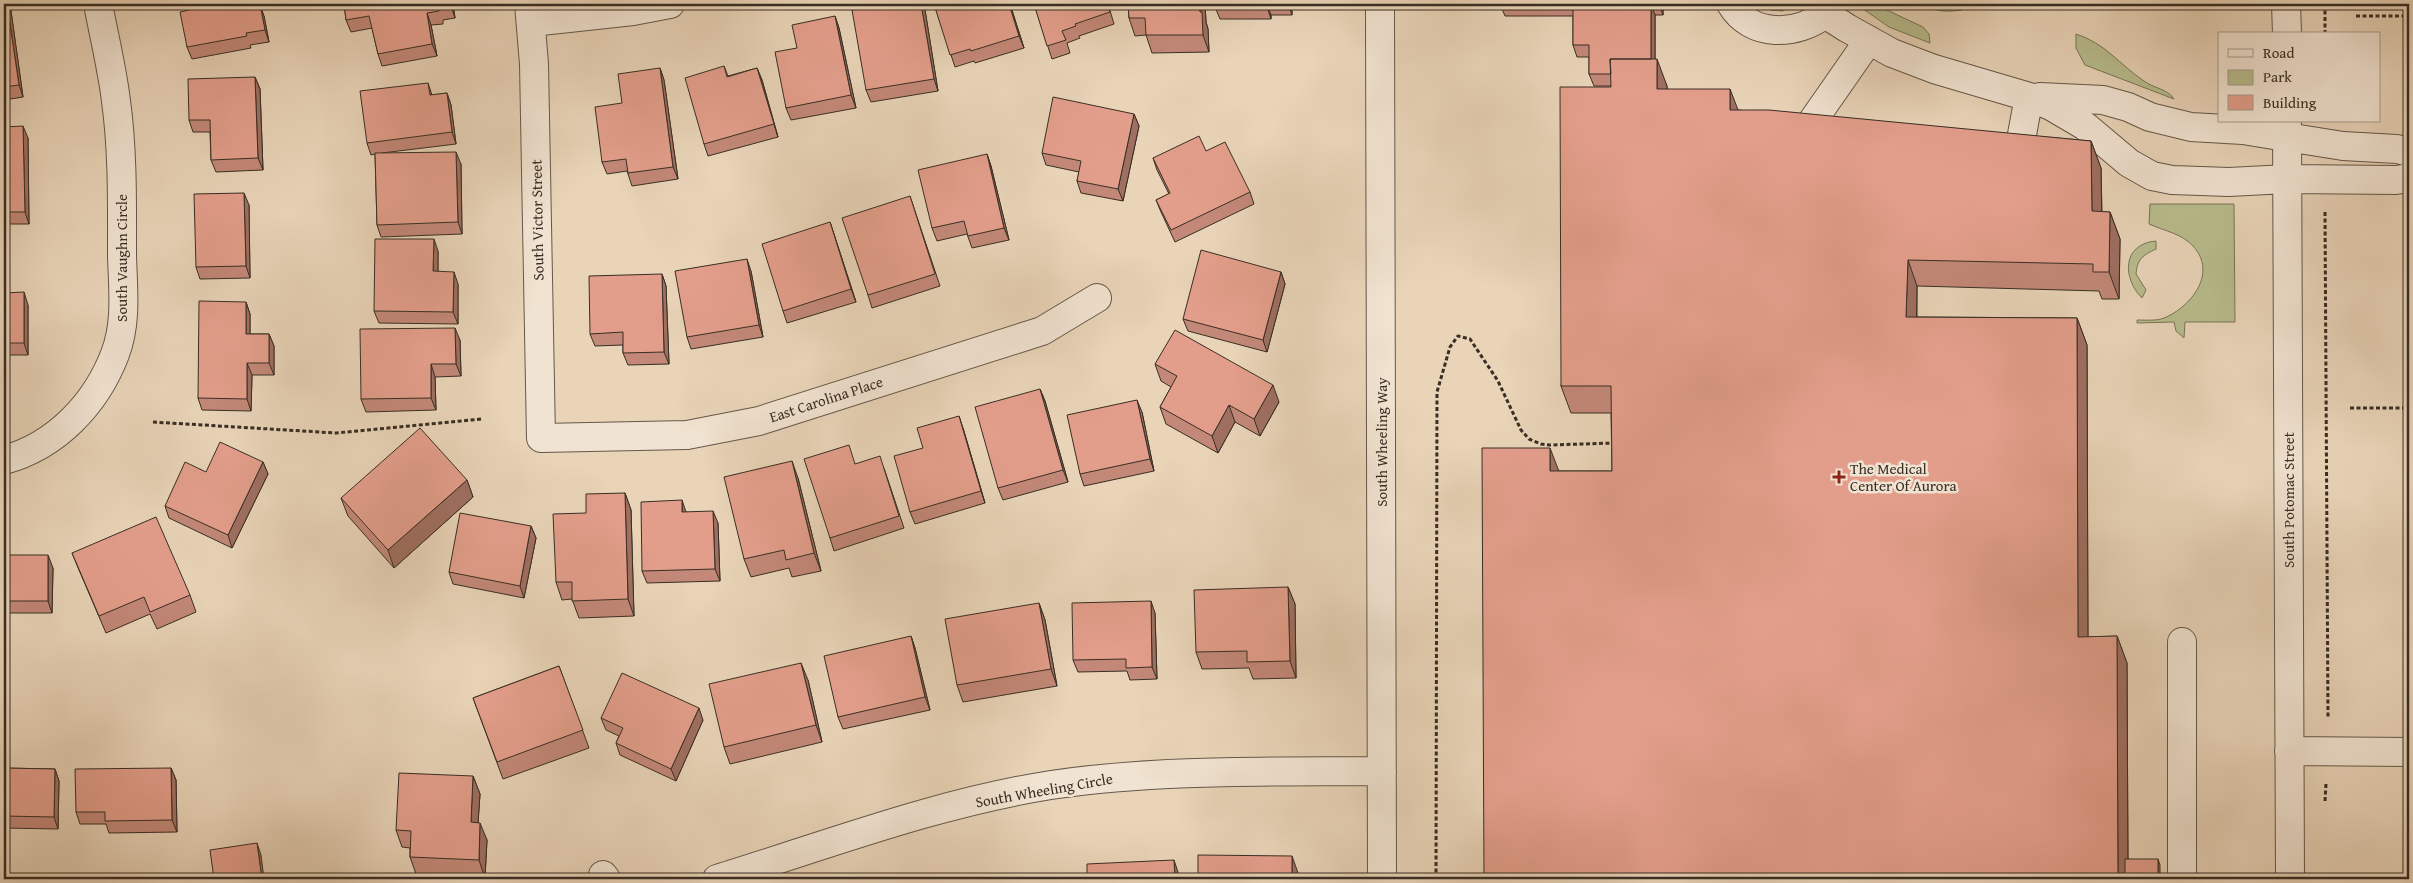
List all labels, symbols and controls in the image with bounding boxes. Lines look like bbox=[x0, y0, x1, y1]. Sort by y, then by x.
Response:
legend bbox=[2218, 32, 2380, 122]
text: Road bbox=[2263, 42, 2294, 63]
text: Park bbox=[2263, 66, 2292, 87]
text: Building bbox=[2263, 92, 2317, 113]
street label: South Victor Street bbox=[525, 159, 549, 281]
street label: South Vaughn Circle bbox=[111, 194, 132, 322]
street label: East Carolina Place bbox=[766, 371, 886, 427]
street label: South Wheeling Way bbox=[1371, 377, 1392, 507]
street label: South Potomac Street bbox=[2278, 431, 2299, 568]
place label: The Medical Center Of Aurora bbox=[1850, 458, 1957, 496]
marker: The Medical Center Of Aurora bbox=[1832, 470, 1846, 484]
street label: South Wheeling Circle bbox=[974, 768, 1114, 812]

